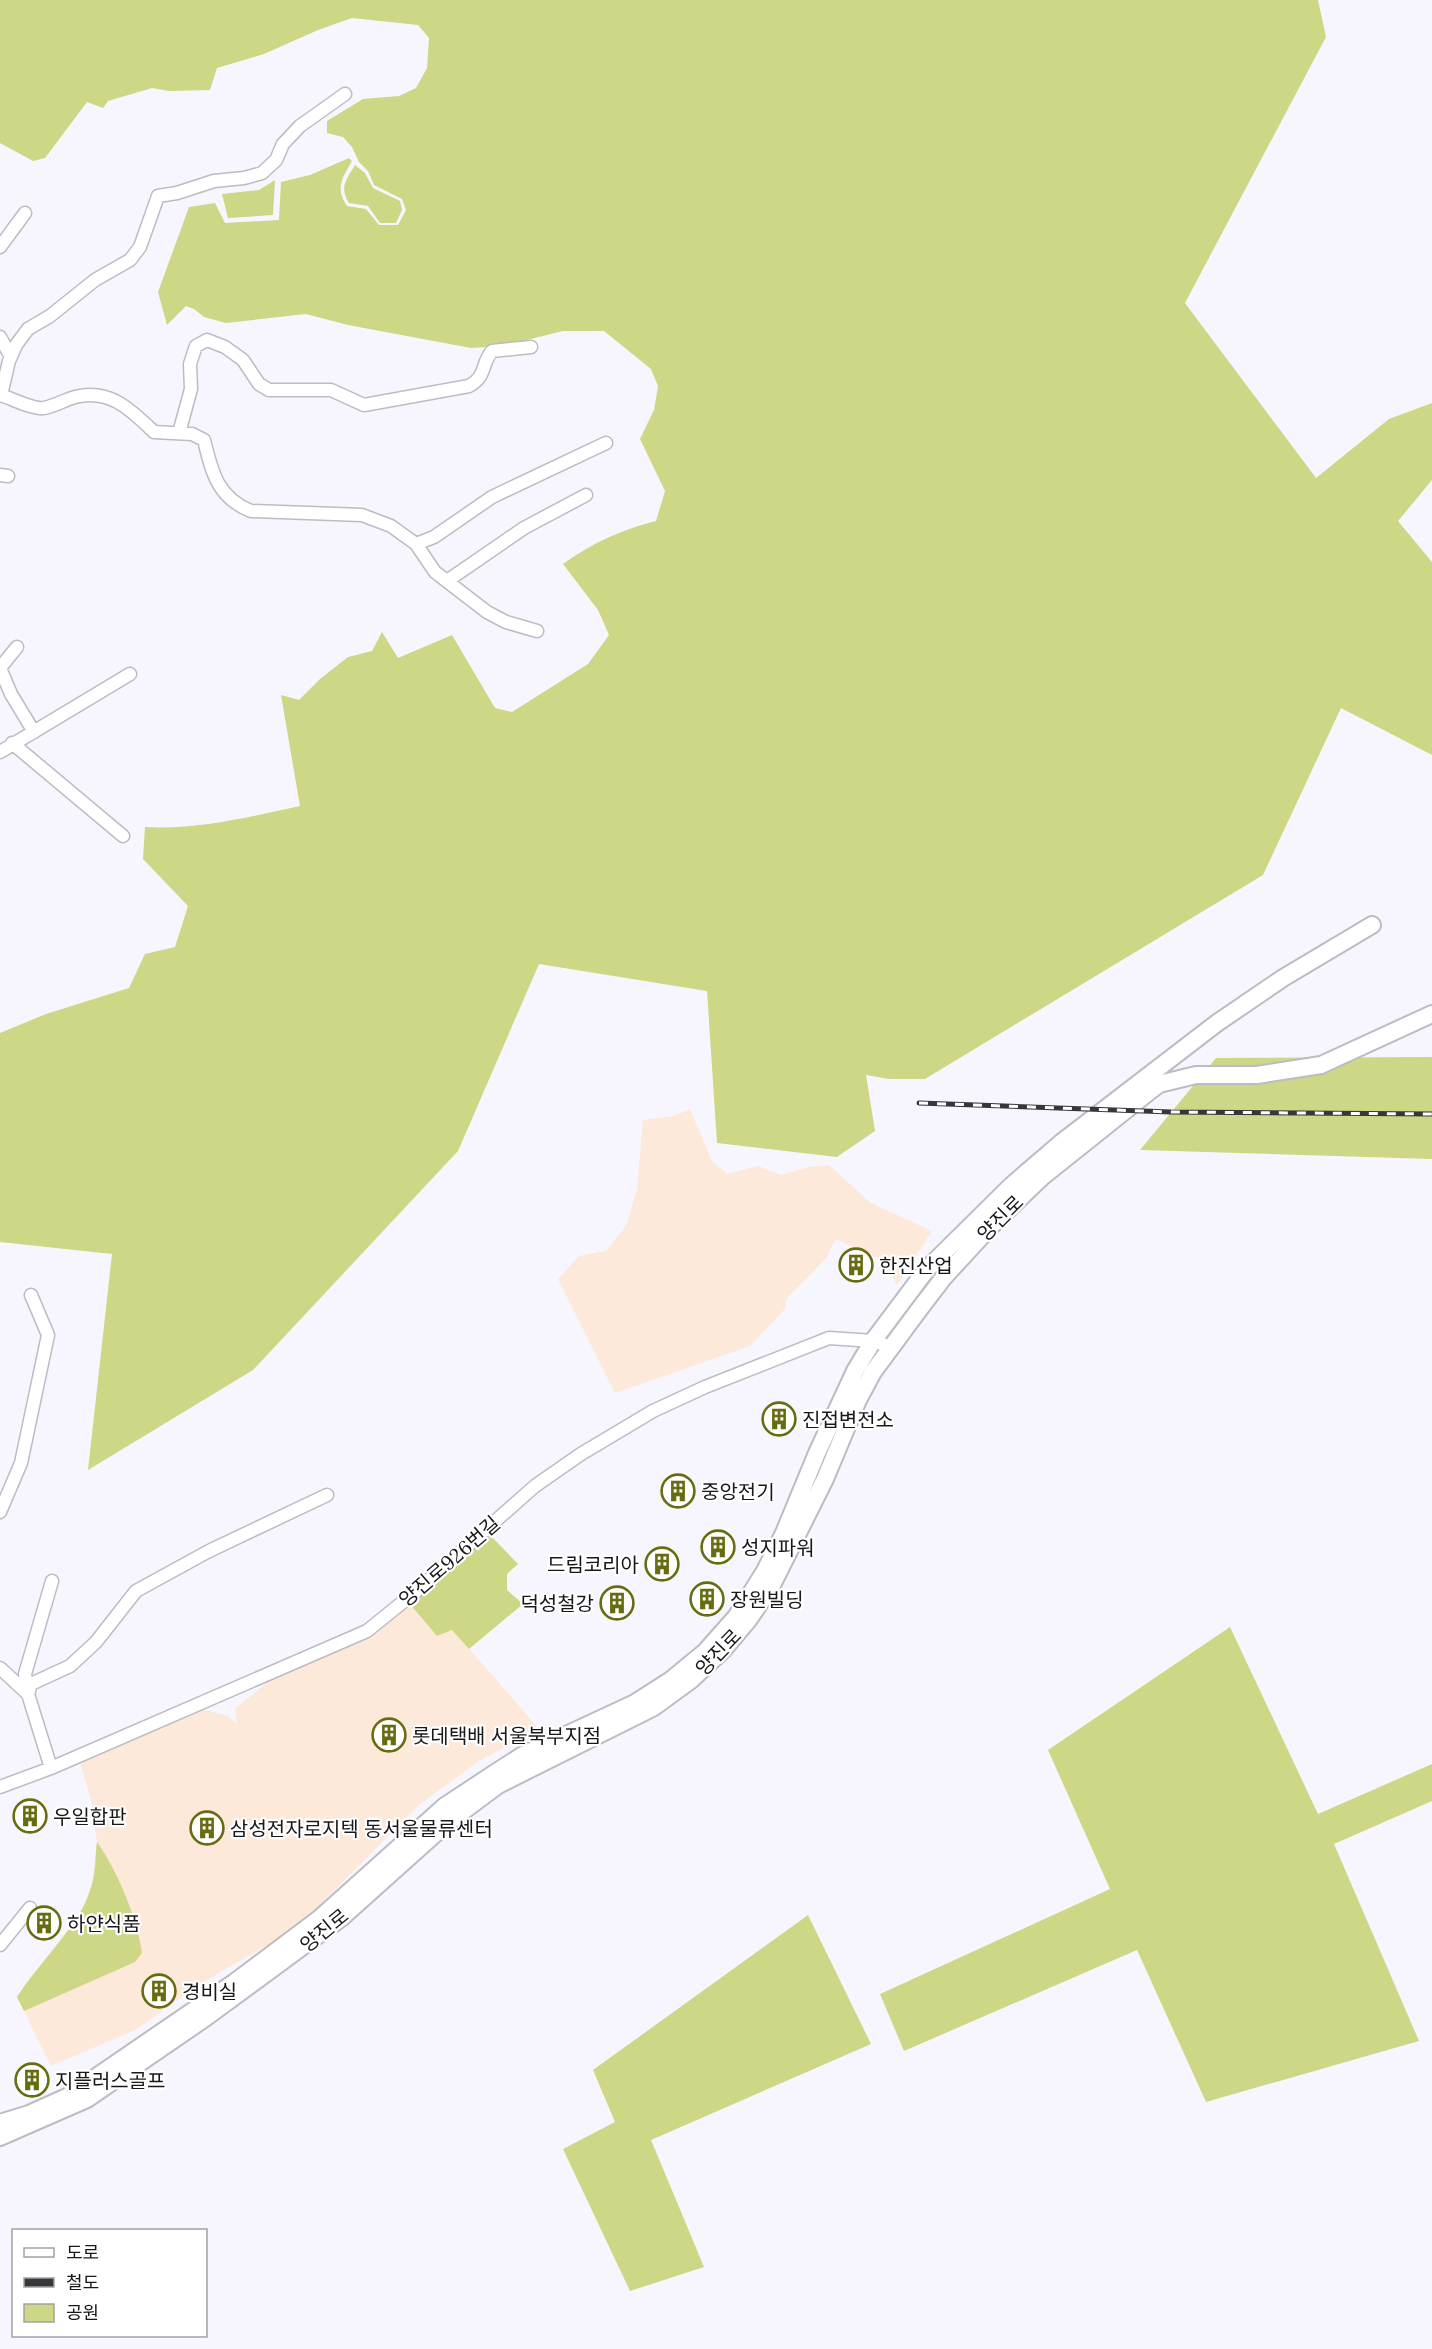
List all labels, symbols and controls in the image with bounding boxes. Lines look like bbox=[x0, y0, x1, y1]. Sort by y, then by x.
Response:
street label: 양진로 bbox=[972, 1190, 1028, 1246]
building icon: 한진산업 bbox=[838, 1247, 874, 1283]
place label: 한진산업 bbox=[879, 1253, 953, 1278]
building icon: 진접변전소 bbox=[761, 1401, 797, 1437]
place label: 진접변전소 bbox=[802, 1407, 894, 1432]
building icon: 중앙전기 bbox=[660, 1473, 696, 1509]
place label: 중앙전기 bbox=[701, 1479, 775, 1504]
street label: 양진로926번길 bbox=[393, 1510, 505, 1612]
building icon: 성지파워 bbox=[700, 1529, 736, 1565]
place label: 성지파워 bbox=[741, 1535, 815, 1560]
building icon: 드림코리아 bbox=[644, 1546, 680, 1582]
place label: 드림코리아 bbox=[547, 1552, 639, 1577]
building icon: 장원빌딩 bbox=[689, 1581, 725, 1617]
building icon: 덕성철강 bbox=[599, 1585, 635, 1621]
place label: 장원빌딩 bbox=[730, 1587, 804, 1612]
place label: 덕성철강 bbox=[520, 1591, 594, 1616]
street label: 양진로 bbox=[690, 1623, 746, 1681]
building icon: 롯데택배 서울북부지점 bbox=[371, 1717, 407, 1753]
place label: 롯데택배 서울북부지점 bbox=[412, 1723, 601, 1748]
building icon: 우일합판 bbox=[12, 1798, 48, 1834]
place label: 우일합판 bbox=[53, 1804, 127, 1829]
building icon: 삼성전자로지텍 동서울물류센터 bbox=[189, 1810, 225, 1846]
place label: 삼성전자로지텍 동서울물류센터 bbox=[230, 1816, 493, 1841]
street label: 양진로 bbox=[295, 1903, 353, 1957]
building icon: 하얀식품 bbox=[26, 1905, 62, 1941]
place label: 하얀식품 bbox=[67, 1911, 141, 1936]
building icon: 경비실 bbox=[141, 1973, 177, 2009]
place label: 경비실 bbox=[182, 1979, 237, 2004]
building icon: 지플러스골프 bbox=[14, 2062, 50, 2098]
place label: 지플러스골프 bbox=[55, 2068, 165, 2093]
legend bbox=[12, 2229, 207, 2337]
text: 도로 bbox=[66, 2241, 99, 2264]
text: 철도 bbox=[66, 2271, 99, 2294]
text: 공원 bbox=[66, 2301, 99, 2324]

